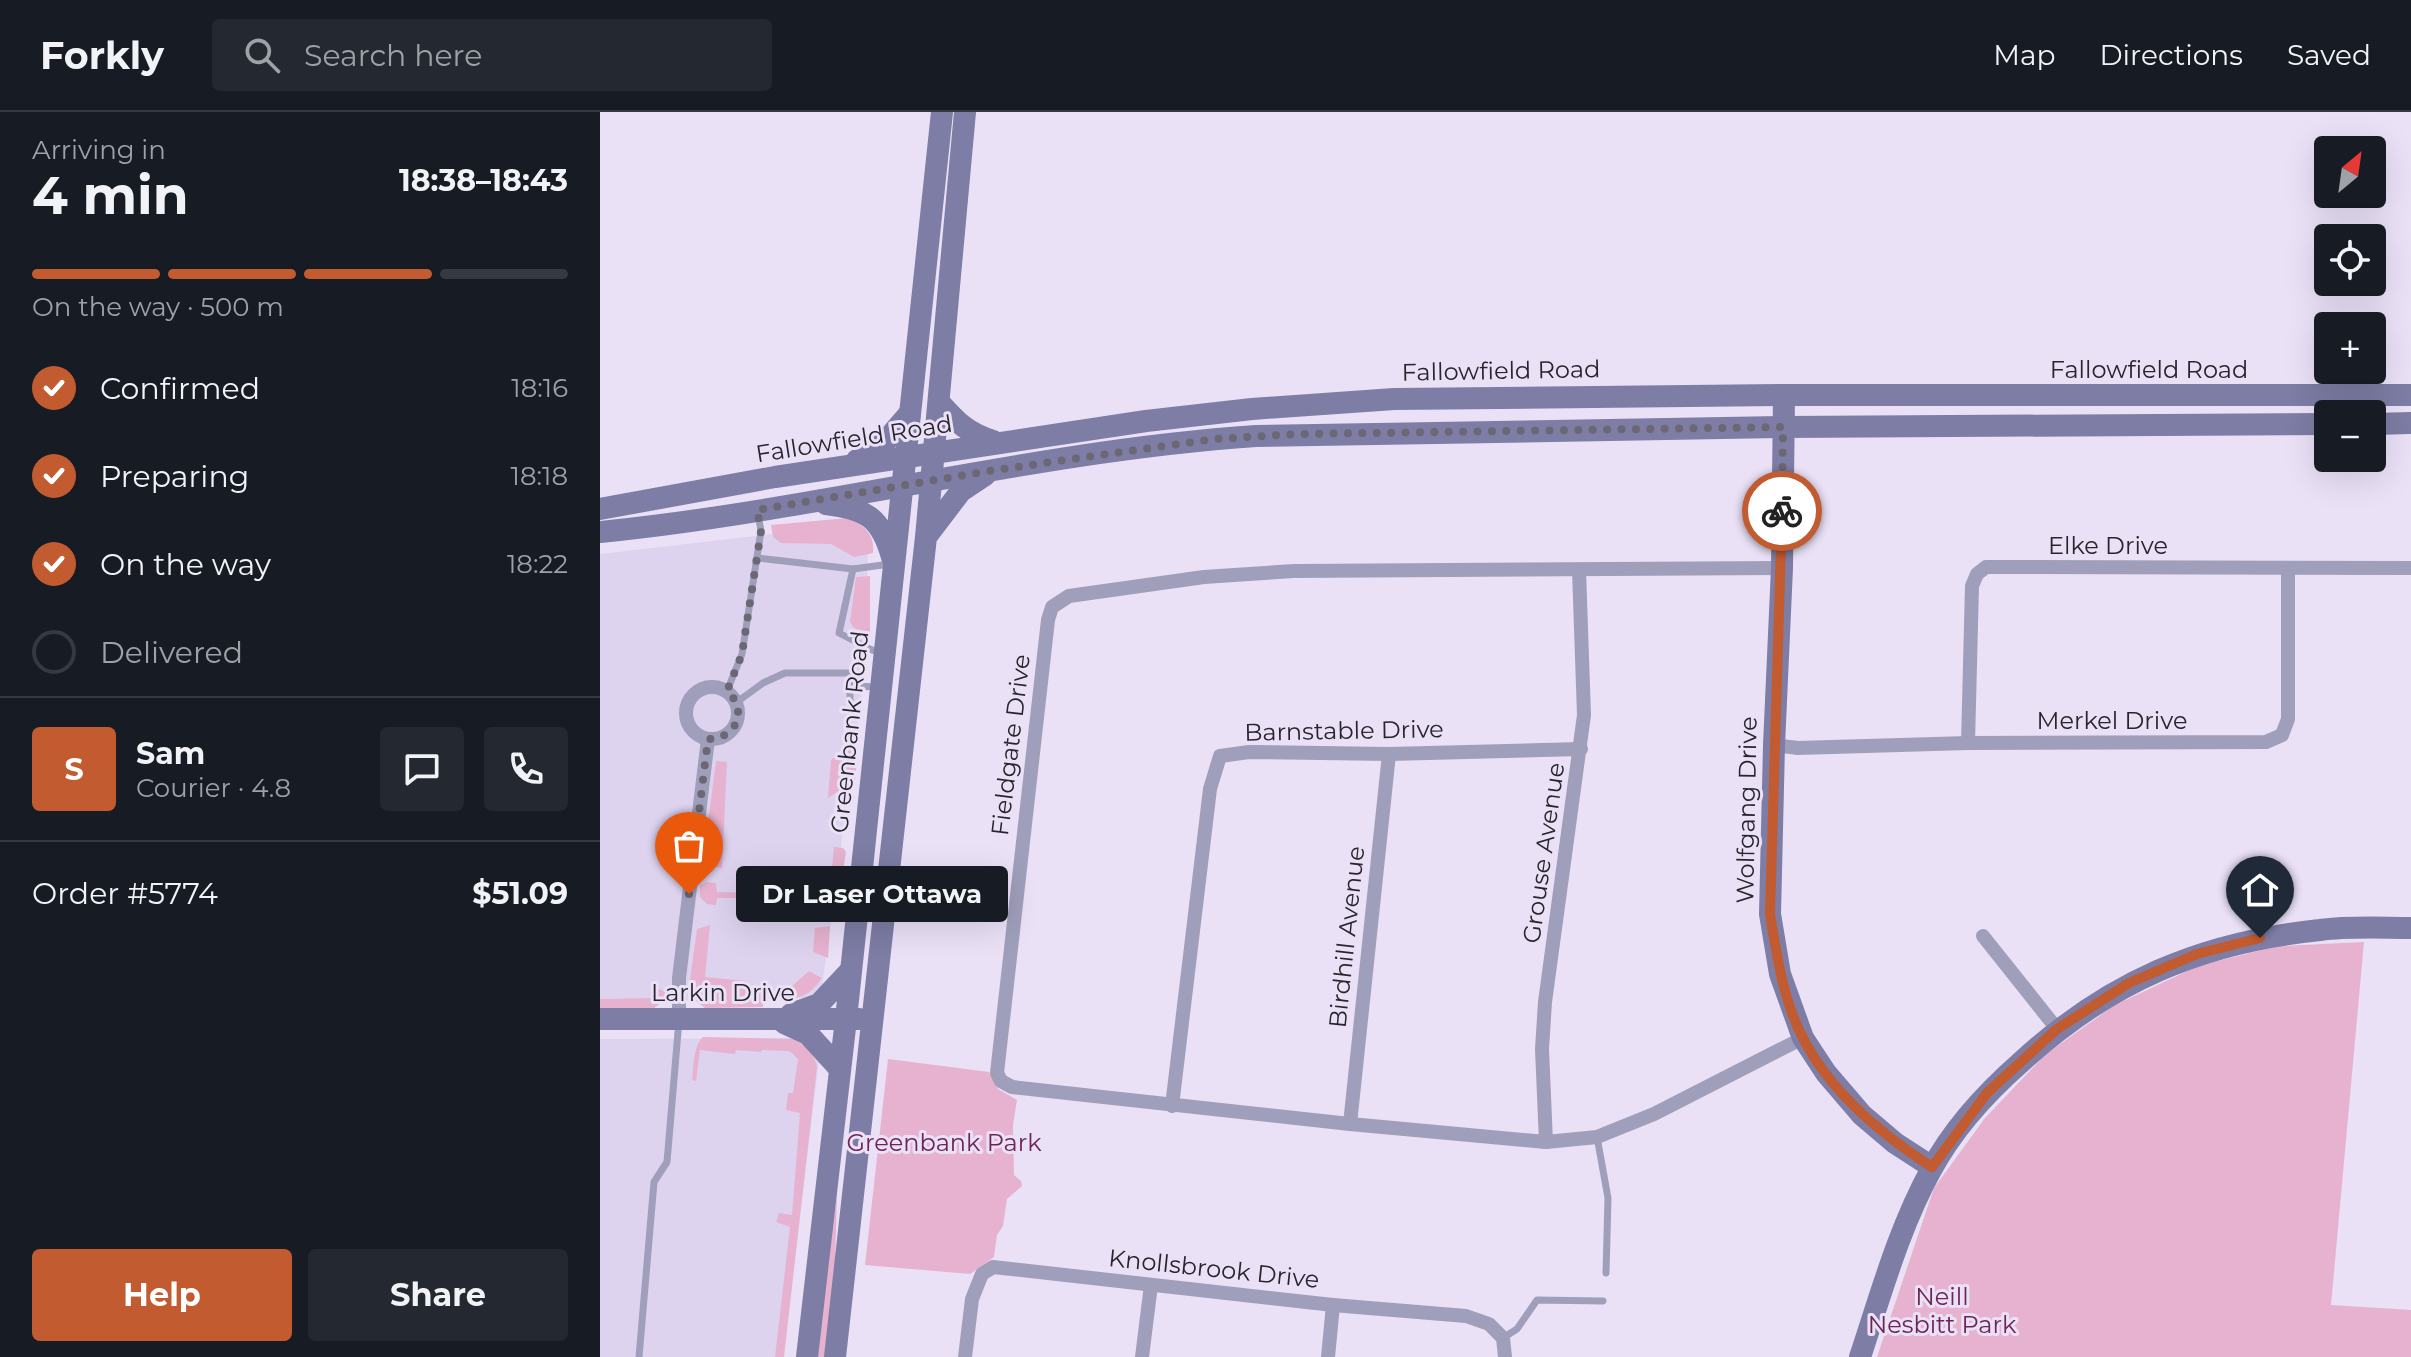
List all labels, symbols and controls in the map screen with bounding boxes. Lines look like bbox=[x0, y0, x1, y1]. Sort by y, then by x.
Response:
search box bbox=[212, 19, 772, 91]
text: Forkly bbox=[40, 32, 164, 79]
icon: search bbox=[240, 33, 284, 77]
text: Search here bbox=[304, 37, 482, 74]
text: Map bbox=[1993, 38, 2055, 72]
text: Directions bbox=[2099, 38, 2243, 72]
text: Saved bbox=[2287, 38, 2371, 72]
text: Arriving in bbox=[32, 134, 166, 166]
north arrow bbox=[2314, 136, 2386, 208]
map controls bbox=[2314, 136, 2386, 472]
text: 18:38–18:43 bbox=[399, 162, 568, 199]
text: 4 min bbox=[32, 164, 189, 227]
button: locate bbox=[2314, 224, 2386, 296]
text: On the way · 500 m bbox=[32, 291, 284, 323]
button: + bbox=[2314, 312, 2386, 384]
street label: Fallowfield Road bbox=[1401, 354, 1601, 387]
street label: Fallowfield Road bbox=[2050, 355, 2248, 384]
icon: check bbox=[32, 366, 76, 410]
text: Confirmed bbox=[100, 370, 260, 407]
text: 18:16 bbox=[511, 372, 568, 404]
button: − bbox=[2314, 400, 2386, 472]
street label: Fallowfield Road bbox=[754, 409, 954, 468]
icon: check bbox=[32, 454, 76, 498]
text: Preparing bbox=[100, 458, 249, 495]
text: 18:18 bbox=[511, 460, 568, 492]
courier bbox=[1742, 471, 1822, 551]
icon: bike bbox=[1760, 489, 1804, 533]
street label: Elke Drive bbox=[2048, 531, 2168, 560]
icon: check bbox=[32, 542, 76, 586]
text: On the way bbox=[100, 546, 271, 583]
text: 18:22 bbox=[507, 548, 568, 580]
street label: Greenbank Road bbox=[824, 629, 875, 834]
text: Delivered bbox=[100, 634, 243, 671]
street label: Fieldgate Drive bbox=[985, 653, 1036, 837]
street label: Merkel Drive bbox=[2037, 706, 2187, 735]
street label: Barnstable Drive bbox=[1244, 714, 1444, 747]
street label: Wolfgang Drive bbox=[1730, 716, 1763, 904]
button: chat bbox=[380, 727, 464, 811]
button: phone bbox=[484, 727, 568, 811]
text: Sam bbox=[136, 735, 205, 772]
text: S bbox=[64, 751, 84, 788]
street label: Grouse Avenue bbox=[1516, 761, 1571, 945]
text: Courier · 4.8 bbox=[136, 772, 291, 804]
pin bbox=[655, 812, 723, 894]
icon: bag bbox=[667, 824, 711, 868]
street label: Birdhill Avenue bbox=[1323, 845, 1370, 1029]
pin bbox=[2226, 856, 2294, 938]
callout: Dr Laser Ottawa bbox=[737, 866, 1009, 922]
icon: home bbox=[2238, 868, 2282, 912]
text: Order #5774 bbox=[32, 875, 218, 912]
text: $51.09 bbox=[472, 875, 568, 912]
text: Dr Laser Ottawa bbox=[762, 878, 982, 910]
street label: Larkin Drive bbox=[651, 978, 795, 1007]
park label: Greenbank Park bbox=[846, 1128, 1042, 1157]
street label: Knollsbrook Drive bbox=[1107, 1243, 1321, 1294]
button: Help bbox=[32, 1249, 292, 1341]
button: Share bbox=[308, 1249, 568, 1341]
park label: Neill Nesbitt Park bbox=[1868, 1282, 2017, 1339]

